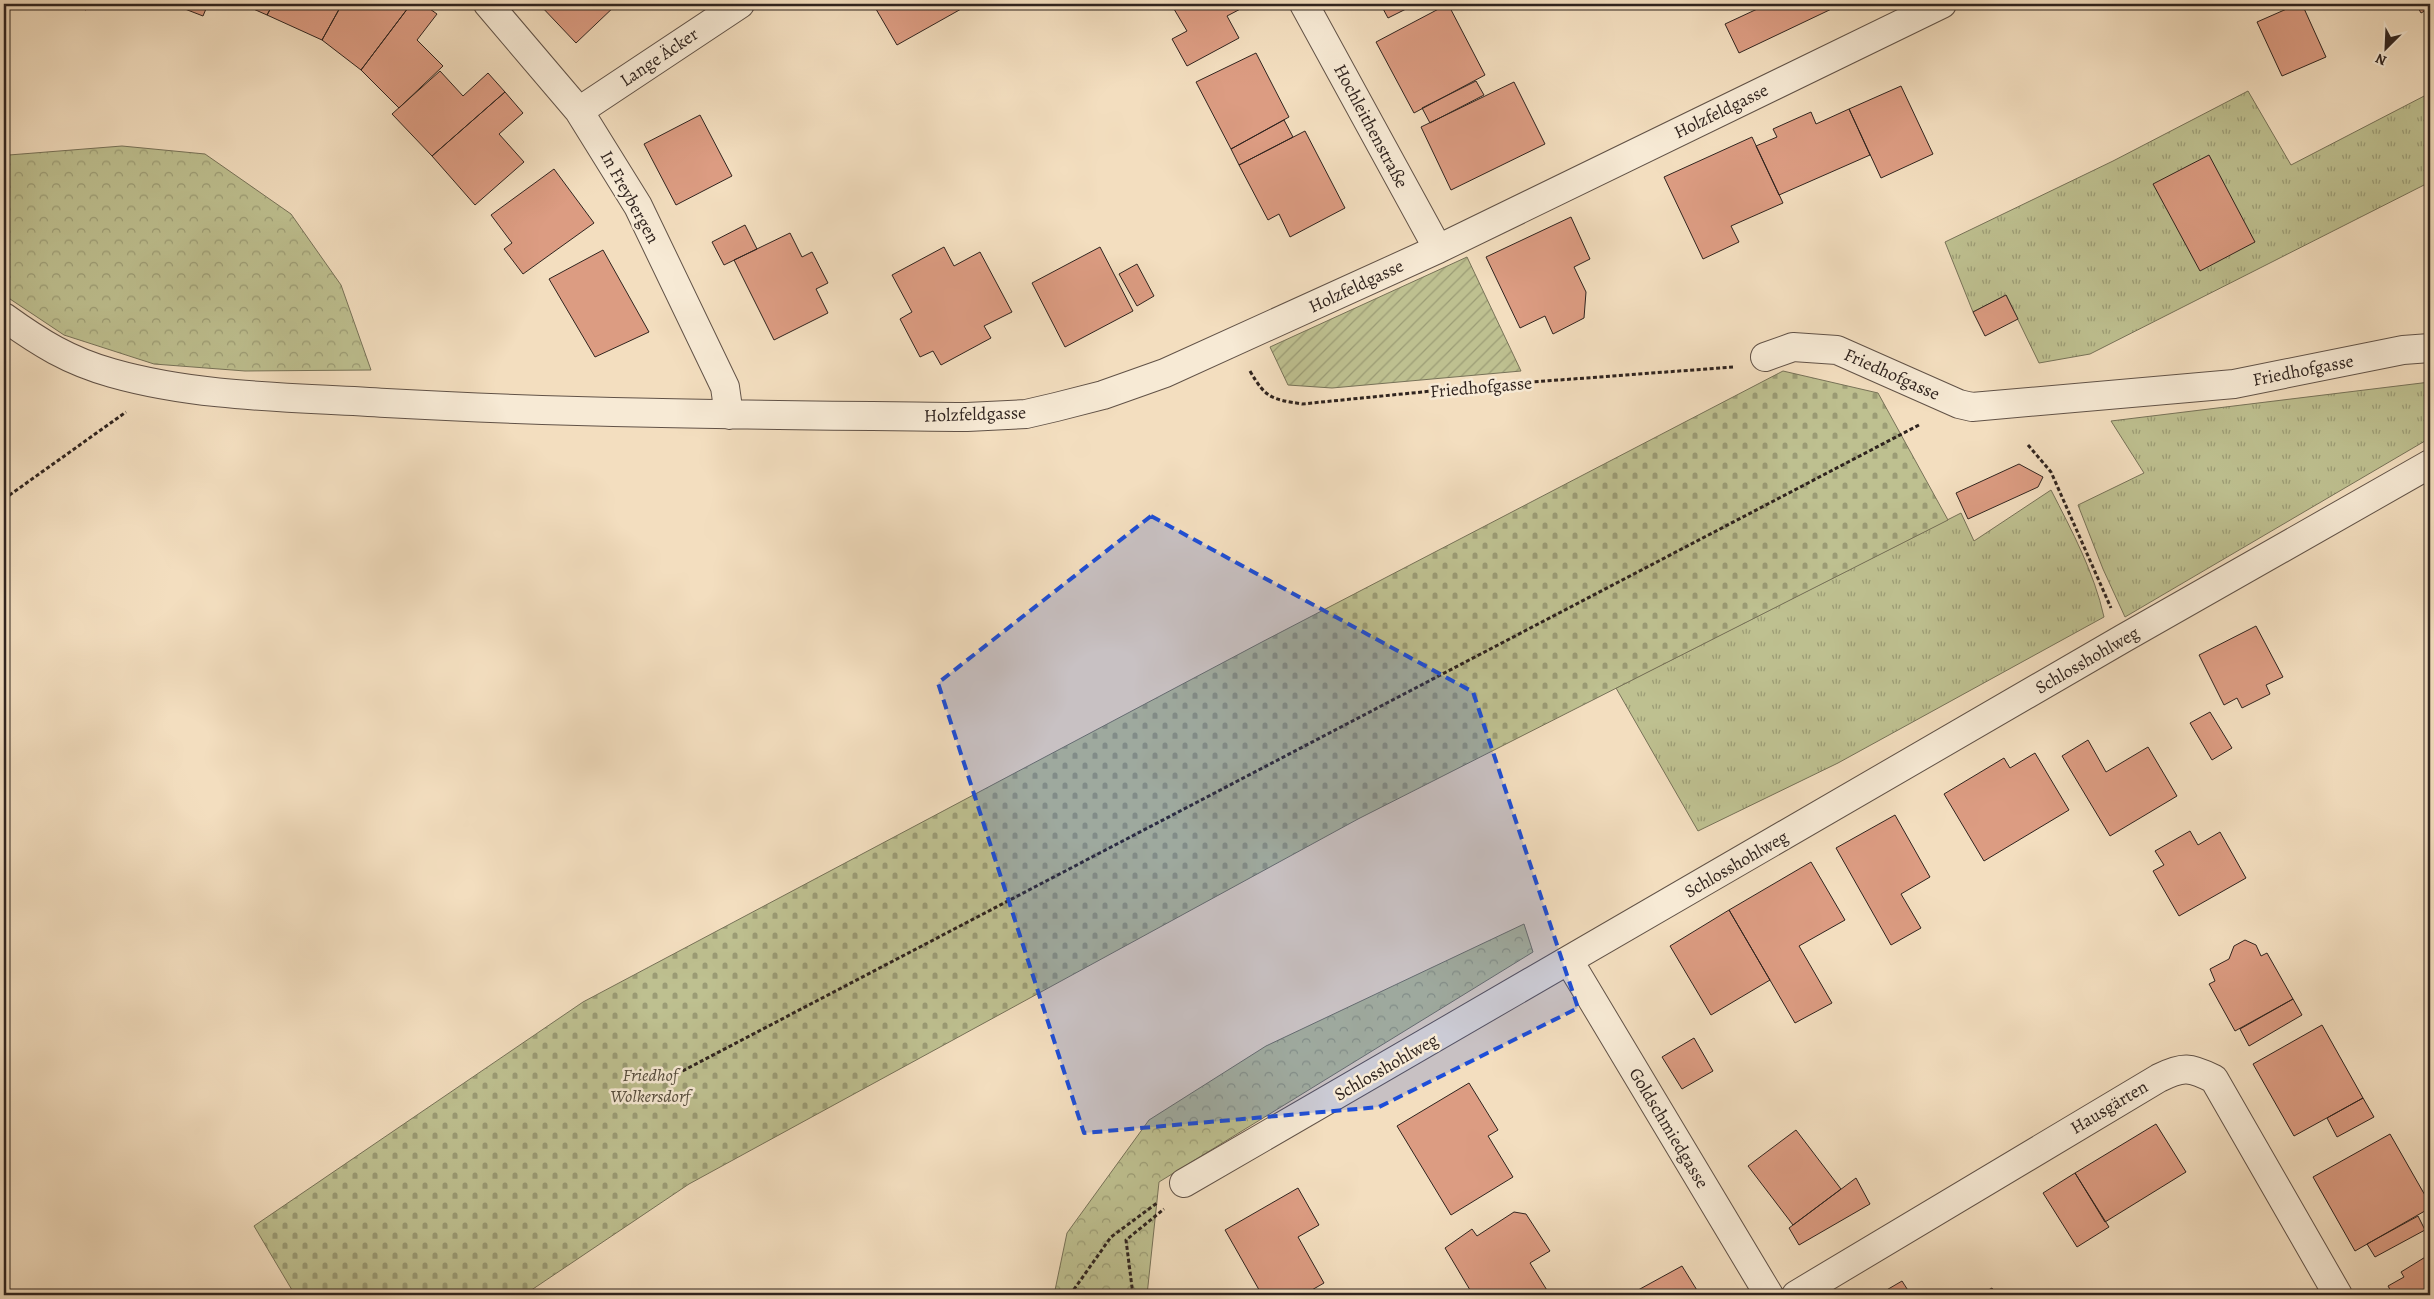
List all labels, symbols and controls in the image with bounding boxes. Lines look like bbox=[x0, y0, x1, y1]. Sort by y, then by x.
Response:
street label: Lange Äcker bbox=[615, 22, 703, 92]
north arrow bbox=[2362, 22, 2412, 72]
text: N bbox=[2372, 49, 2389, 70]
street label: Hochleithenstraße bbox=[1328, 60, 1414, 192]
street label: Holzfeldgasse bbox=[1670, 78, 1772, 144]
street label: In Freybergen bbox=[595, 146, 665, 248]
street label: Holzfeldgasse bbox=[1305, 254, 1407, 318]
street label: Friedhofgasse bbox=[1840, 342, 1944, 406]
street label: Friedhofgasse bbox=[2250, 348, 2356, 392]
street label: Friedhofgasse bbox=[1429, 371, 1533, 403]
street label: Holzfeldgasse bbox=[923, 400, 1027, 428]
street label: Schlosshohlweg bbox=[2031, 621, 2143, 699]
street label: Schlosshohlweg bbox=[1680, 825, 1792, 903]
street label: Schlosshohlweg bbox=[1330, 1028, 1442, 1106]
park label: Friedhof Wolkersdorf bbox=[610, 1063, 693, 1108]
street label: Goldschmiedgasse bbox=[1624, 1063, 1714, 1193]
street label: Hausgärten bbox=[2066, 1074, 2152, 1140]

